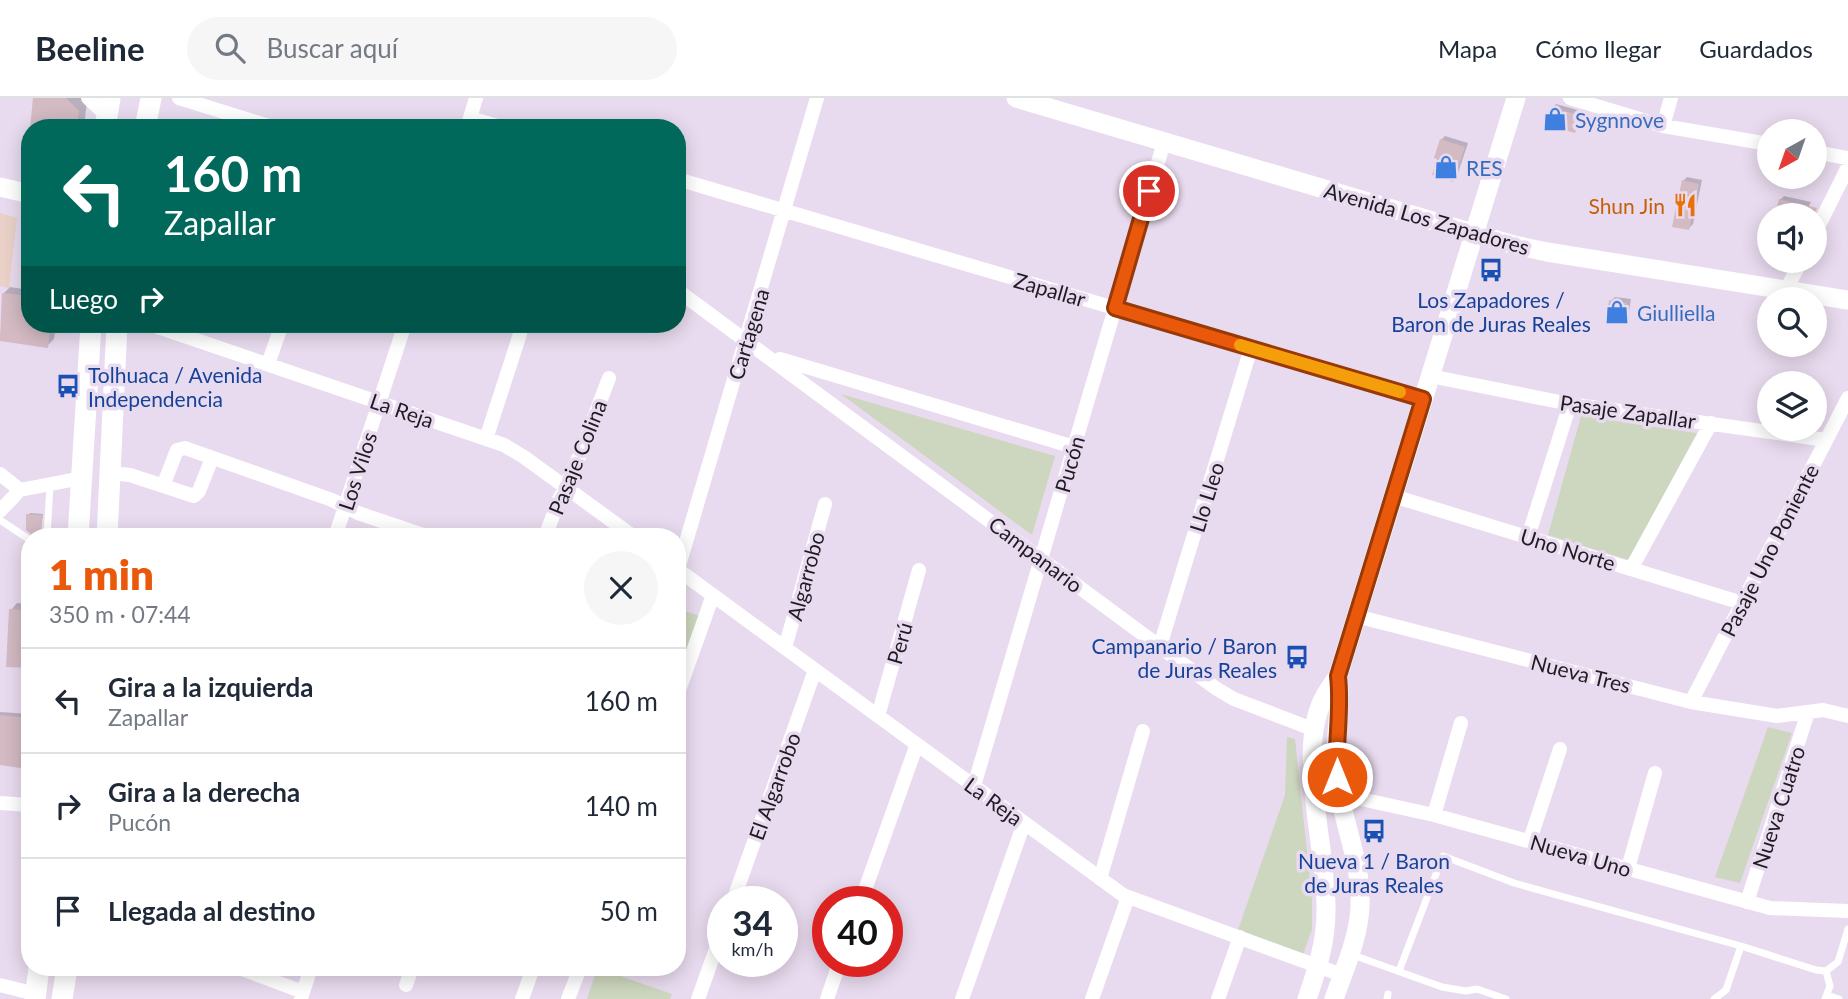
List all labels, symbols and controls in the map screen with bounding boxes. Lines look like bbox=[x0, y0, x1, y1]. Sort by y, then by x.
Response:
search box bbox=[187, 17, 677, 80]
text: Beeline bbox=[35, 28, 145, 68]
icon: search bbox=[211, 29, 249, 67]
text: Buscar aquí bbox=[267, 32, 398, 64]
text: Mapa bbox=[1438, 34, 1497, 63]
text: Cómo llegar bbox=[1535, 34, 1661, 63]
text: Guardados bbox=[1699, 34, 1813, 63]
shop icon: Sygnnove bbox=[1541, 105, 1569, 133]
place label: Sygnnove bbox=[1575, 107, 1664, 132]
north arrow bbox=[1757, 119, 1827, 189]
map controls bbox=[1757, 119, 1827, 441]
text: 160 m bbox=[164, 144, 302, 202]
icon: left bbox=[49, 147, 140, 238]
shop icon: RES bbox=[1432, 153, 1460, 181]
place label: RES bbox=[1466, 155, 1503, 180]
pin bbox=[1119, 161, 1179, 221]
icon: arrive bbox=[1130, 172, 1168, 210]
street label: Avenida Los Zapadores bbox=[1322, 177, 1532, 259]
restaurant icon: Shun Jin bbox=[1671, 191, 1699, 219]
place label: Shun Jin bbox=[1588, 193, 1665, 218]
text: Zapallar bbox=[164, 203, 276, 242]
button: sound bbox=[1757, 203, 1827, 273]
bus stop icon: Los Zapadores / Baron de Juras Reales bbox=[1477, 256, 1505, 284]
street label: Zapallar bbox=[1011, 267, 1089, 311]
icon: right bbox=[132, 280, 170, 318]
text: Luego bbox=[49, 283, 118, 315]
street label: Cartagena bbox=[722, 285, 774, 383]
place label: Los Zapadores / Baron de Juras Reales bbox=[1391, 287, 1591, 336]
button: search bbox=[1757, 287, 1827, 357]
shop icon: Giulliella bbox=[1603, 298, 1631, 326]
place label: Giulliella bbox=[1637, 300, 1715, 325]
place label: Tolhuaca / Avenida Independencia bbox=[88, 362, 263, 411]
button: layers bbox=[1757, 371, 1827, 441]
bus stop icon: Tolhuaca / Avenida Independencia bbox=[54, 372, 82, 400]
street label: La Reja bbox=[367, 387, 437, 433]
street label: Pasaje Zapallar bbox=[1558, 389, 1698, 433]
street label: Pasaje Colina bbox=[543, 396, 611, 518]
street label: Los Vilos bbox=[333, 429, 381, 513]
street label: Pucón bbox=[1049, 433, 1089, 495]
street label: Llo Lleo bbox=[1184, 459, 1228, 535]
street label: Pasaje Uno Poniente bbox=[1715, 460, 1823, 640]
street label: Campanario bbox=[984, 511, 1088, 597]
street label: Uno Norte bbox=[1518, 523, 1618, 575]
street label: Algarrobo bbox=[781, 529, 829, 623]
text: 1 min bbox=[49, 549, 154, 599]
button: close bbox=[584, 551, 658, 625]
text: 350 m · 07:44 bbox=[49, 600, 191, 628]
street label: Perú bbox=[881, 619, 917, 667]
place label: Campanario / Baron de Juras Reales bbox=[1091, 633, 1277, 682]
bus stop icon: Campanario / Baron de Juras Reales bbox=[1283, 643, 1311, 671]
street label: Nueva Tres bbox=[1529, 649, 1633, 697]
text: Gira a la izquierda bbox=[108, 671, 314, 703]
icon: left bbox=[49, 682, 87, 720]
text: 160 m bbox=[585, 685, 658, 717]
text: Zapallar bbox=[108, 703, 188, 731]
street label: El Algarrobo bbox=[743, 729, 805, 843]
position arrow bbox=[1300, 740, 1374, 814]
street label: Nueva Cuatro bbox=[1746, 742, 1810, 871]
street label: La Reja bbox=[960, 772, 1028, 830]
text: Gira a la derecha bbox=[108, 776, 300, 808]
icon: right bbox=[49, 787, 87, 825]
text: 140 m bbox=[585, 790, 658, 822]
text: Pucón bbox=[108, 808, 171, 836]
bus stop icon: Nueva 1 / Baron de Juras Reales bbox=[1360, 817, 1388, 845]
street label: Nueva Uno bbox=[1528, 829, 1634, 881]
place label: Nueva 1 / Baron de Juras Reales bbox=[1298, 848, 1450, 897]
speed limit sign: 40 bbox=[812, 886, 903, 977]
icon: arrive bbox=[49, 892, 87, 930]
text: Llegada al destino bbox=[108, 895, 315, 927]
text: 50 m bbox=[600, 895, 658, 927]
text: 34 bbox=[732, 901, 773, 943]
text: km/h bbox=[731, 938, 774, 960]

